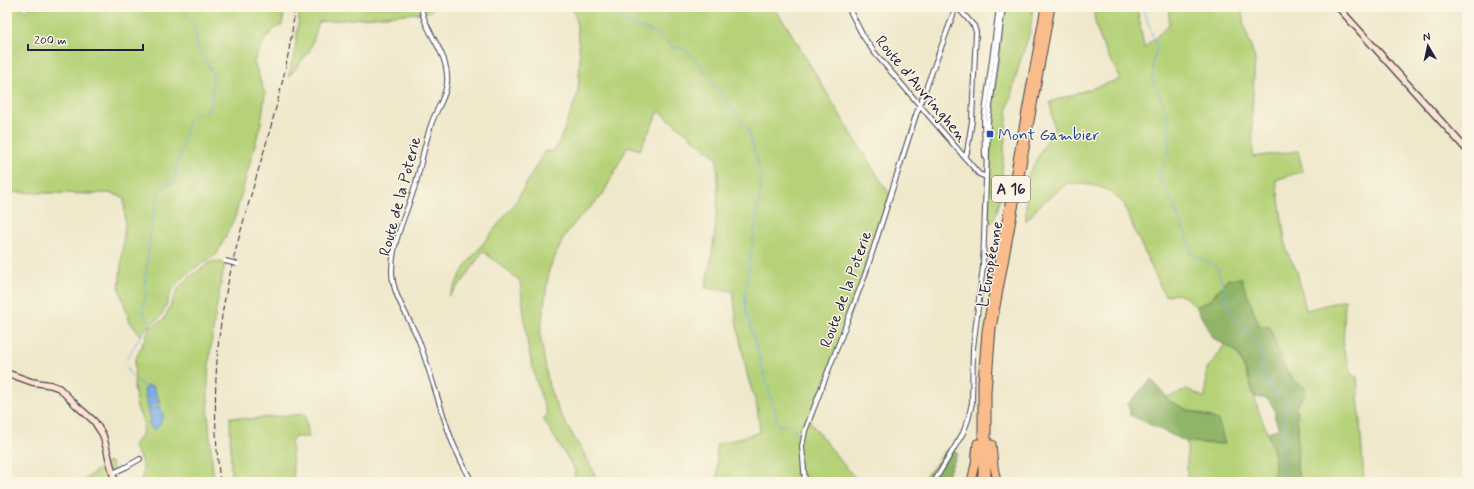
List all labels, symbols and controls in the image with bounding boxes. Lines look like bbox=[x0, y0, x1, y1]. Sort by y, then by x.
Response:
scale bar bbox=[28, 26, 143, 52]
north arrow bbox=[1408, 26, 1448, 66]
text: N bbox=[1422, 30, 1431, 45]
street label: Route d'Auvringhen bbox=[870, 31, 972, 147]
text: 200 m bbox=[34, 33, 67, 49]
place label: Mont Gambier bbox=[998, 125, 1100, 146]
marker: Mont Gambier bbox=[985, 129, 995, 139]
street label: Route de la Poterie bbox=[374, 134, 427, 258]
road number: A 16 bbox=[992, 176, 1030, 202]
street label: L'Européenne bbox=[973, 220, 1008, 309]
street label: Route de la Poterie bbox=[816, 228, 877, 351]

